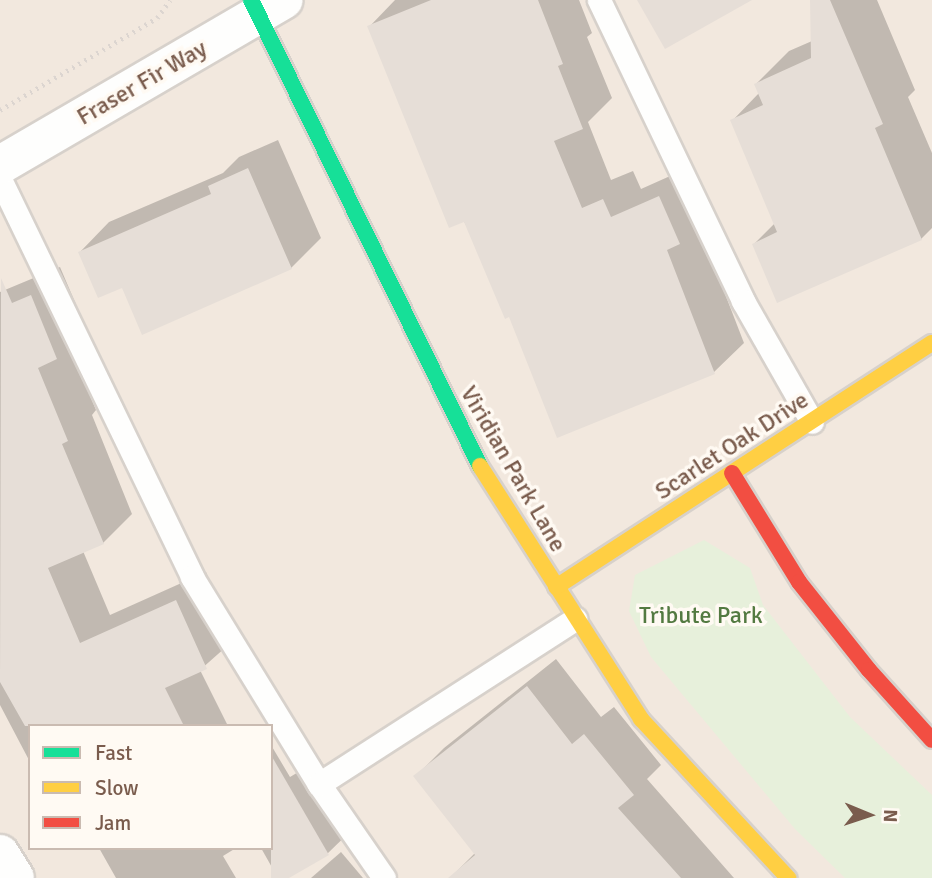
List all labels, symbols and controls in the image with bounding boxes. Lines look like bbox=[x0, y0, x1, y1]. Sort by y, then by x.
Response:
street label: Fraser Fir Way bbox=[72, 34, 212, 132]
street label: Viridian Park Lane bbox=[454, 381, 572, 557]
street label: Scarlet Oak Drive bbox=[650, 386, 814, 506]
park label: Tribute Park bbox=[639, 602, 763, 630]
legend bbox=[28, 724, 273, 850]
text: Fast bbox=[95, 740, 132, 766]
text: Slow bbox=[95, 775, 139, 801]
north arrow bbox=[834, 780, 904, 850]
text: N bbox=[878, 809, 902, 823]
text: Jam bbox=[95, 810, 131, 836]

